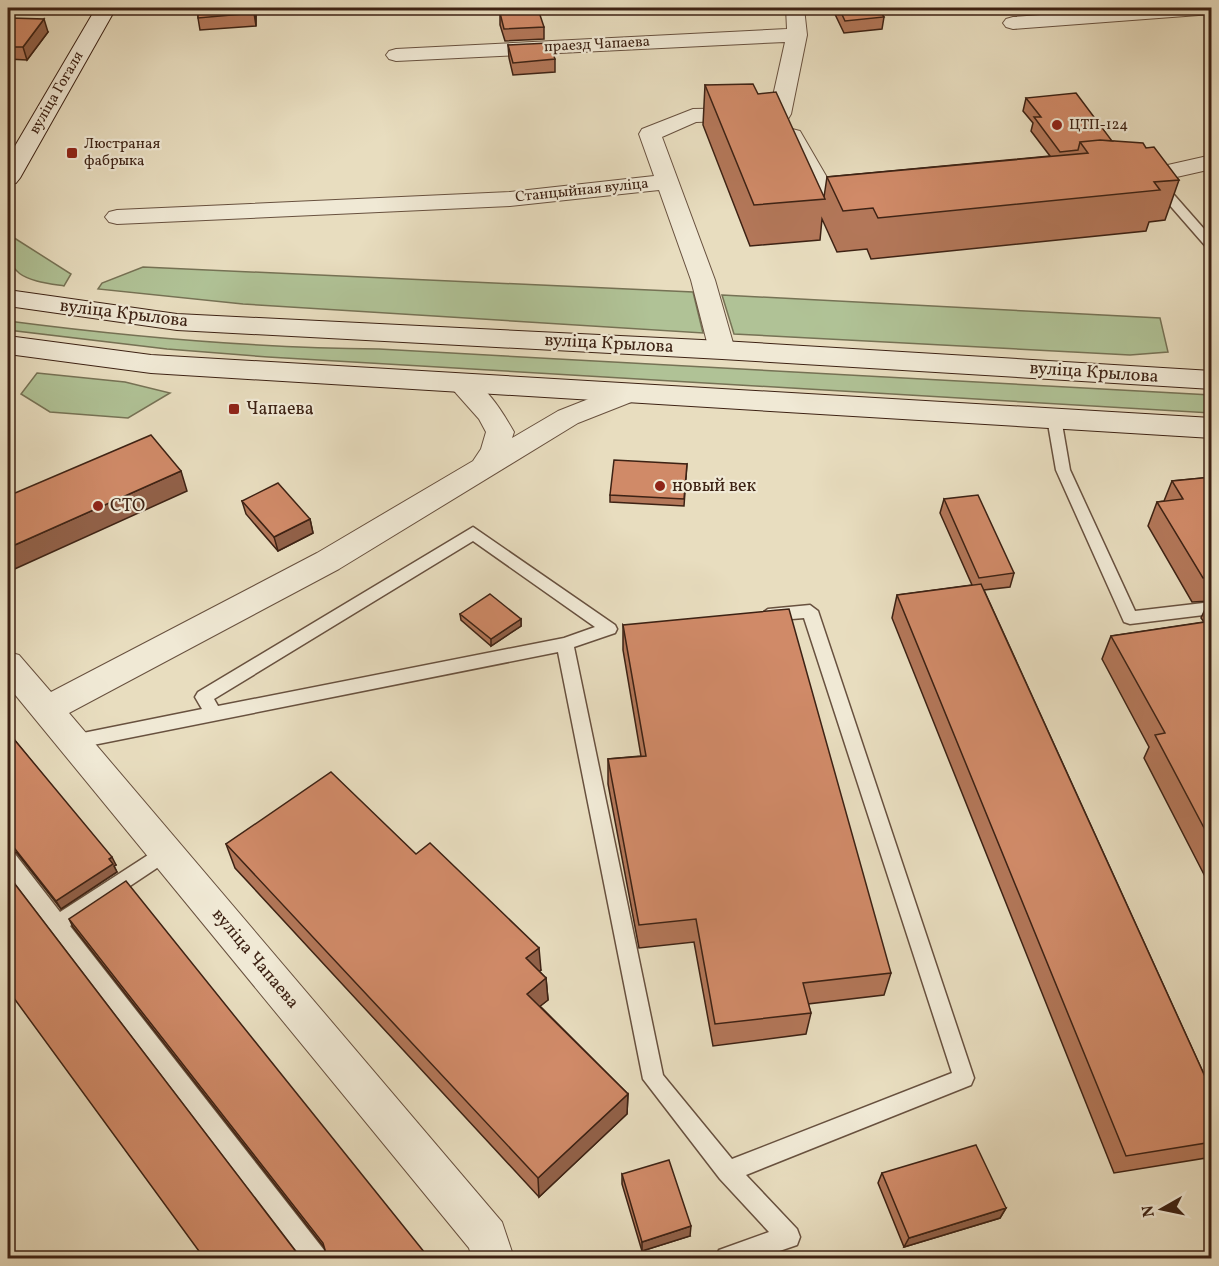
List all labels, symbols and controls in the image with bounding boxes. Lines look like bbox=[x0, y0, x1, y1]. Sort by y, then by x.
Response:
street label: праезд Чапаева bbox=[543, 32, 651, 58]
street label: вуліца Гогаля bbox=[25, 48, 89, 138]
place label: ЦТП-124 bbox=[1069, 115, 1128, 136]
marker: ЦТП-124 bbox=[1050, 118, 1064, 132]
place label: Люстраная фабрыка bbox=[84, 134, 160, 172]
marker: Люстраная фабрыка bbox=[65, 146, 79, 160]
street label: Станцыйная вуліца bbox=[514, 174, 650, 208]
street label: вуліца Крылова bbox=[58, 294, 190, 334]
street label: вуліца Крылова bbox=[544, 328, 674, 360]
street label: вуліца Крылова bbox=[1029, 356, 1159, 390]
place label: Чапаева bbox=[246, 397, 314, 422]
marker: Чапаева bbox=[227, 402, 241, 416]
place label: новый век bbox=[672, 474, 757, 499]
marker: новый век bbox=[653, 479, 667, 493]
place label: СТО bbox=[110, 494, 145, 519]
marker: СТО bbox=[91, 499, 105, 513]
street label: вуліца Чапаева bbox=[206, 903, 305, 1015]
north arrow bbox=[1132, 1179, 1192, 1239]
text: N bbox=[1137, 1203, 1161, 1218]

